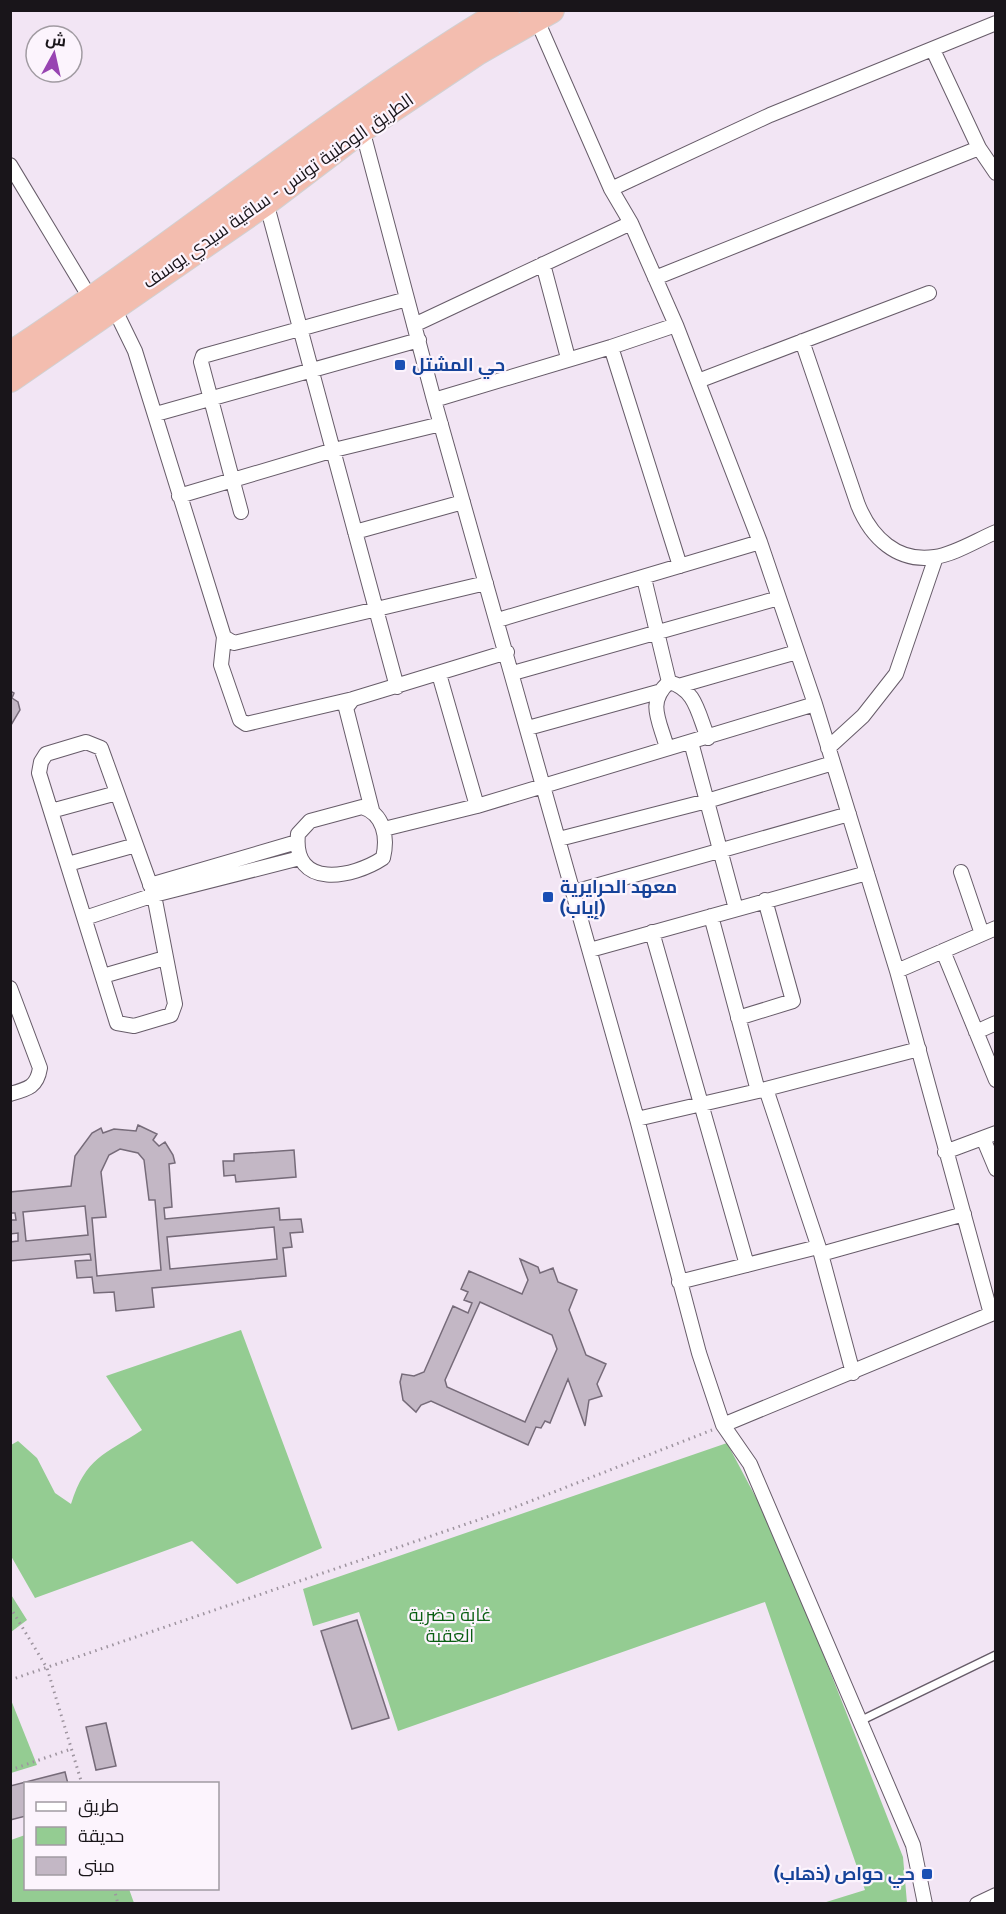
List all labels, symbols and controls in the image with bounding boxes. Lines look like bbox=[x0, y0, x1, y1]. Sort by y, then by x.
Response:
north arrow bbox=[24, 24, 84, 84]
text: ش bbox=[45, 29, 68, 50]
street label: الطريق الوطنية تونس - ساقية سيدي يوسف bbox=[138, 89, 419, 296]
place label: حي المشتل bbox=[412, 354, 505, 380]
marker: حي المشتل bbox=[393, 358, 407, 372]
place label: معهد الحرايرية (إياب) bbox=[560, 876, 677, 920]
marker: معهد الحرايرية (إياب) bbox=[541, 890, 555, 904]
park label: غابة حضرية العقبة bbox=[409, 1604, 491, 1647]
legend bbox=[24, 1782, 219, 1890]
text: طريق bbox=[78, 1795, 119, 1818]
text: حديقة bbox=[78, 1825, 124, 1847]
text: مبنى bbox=[78, 1855, 115, 1877]
place label: حي حواص (ذهاب) bbox=[774, 1863, 915, 1889]
marker: حي حواص (ذهاب) bbox=[920, 1867, 934, 1881]

